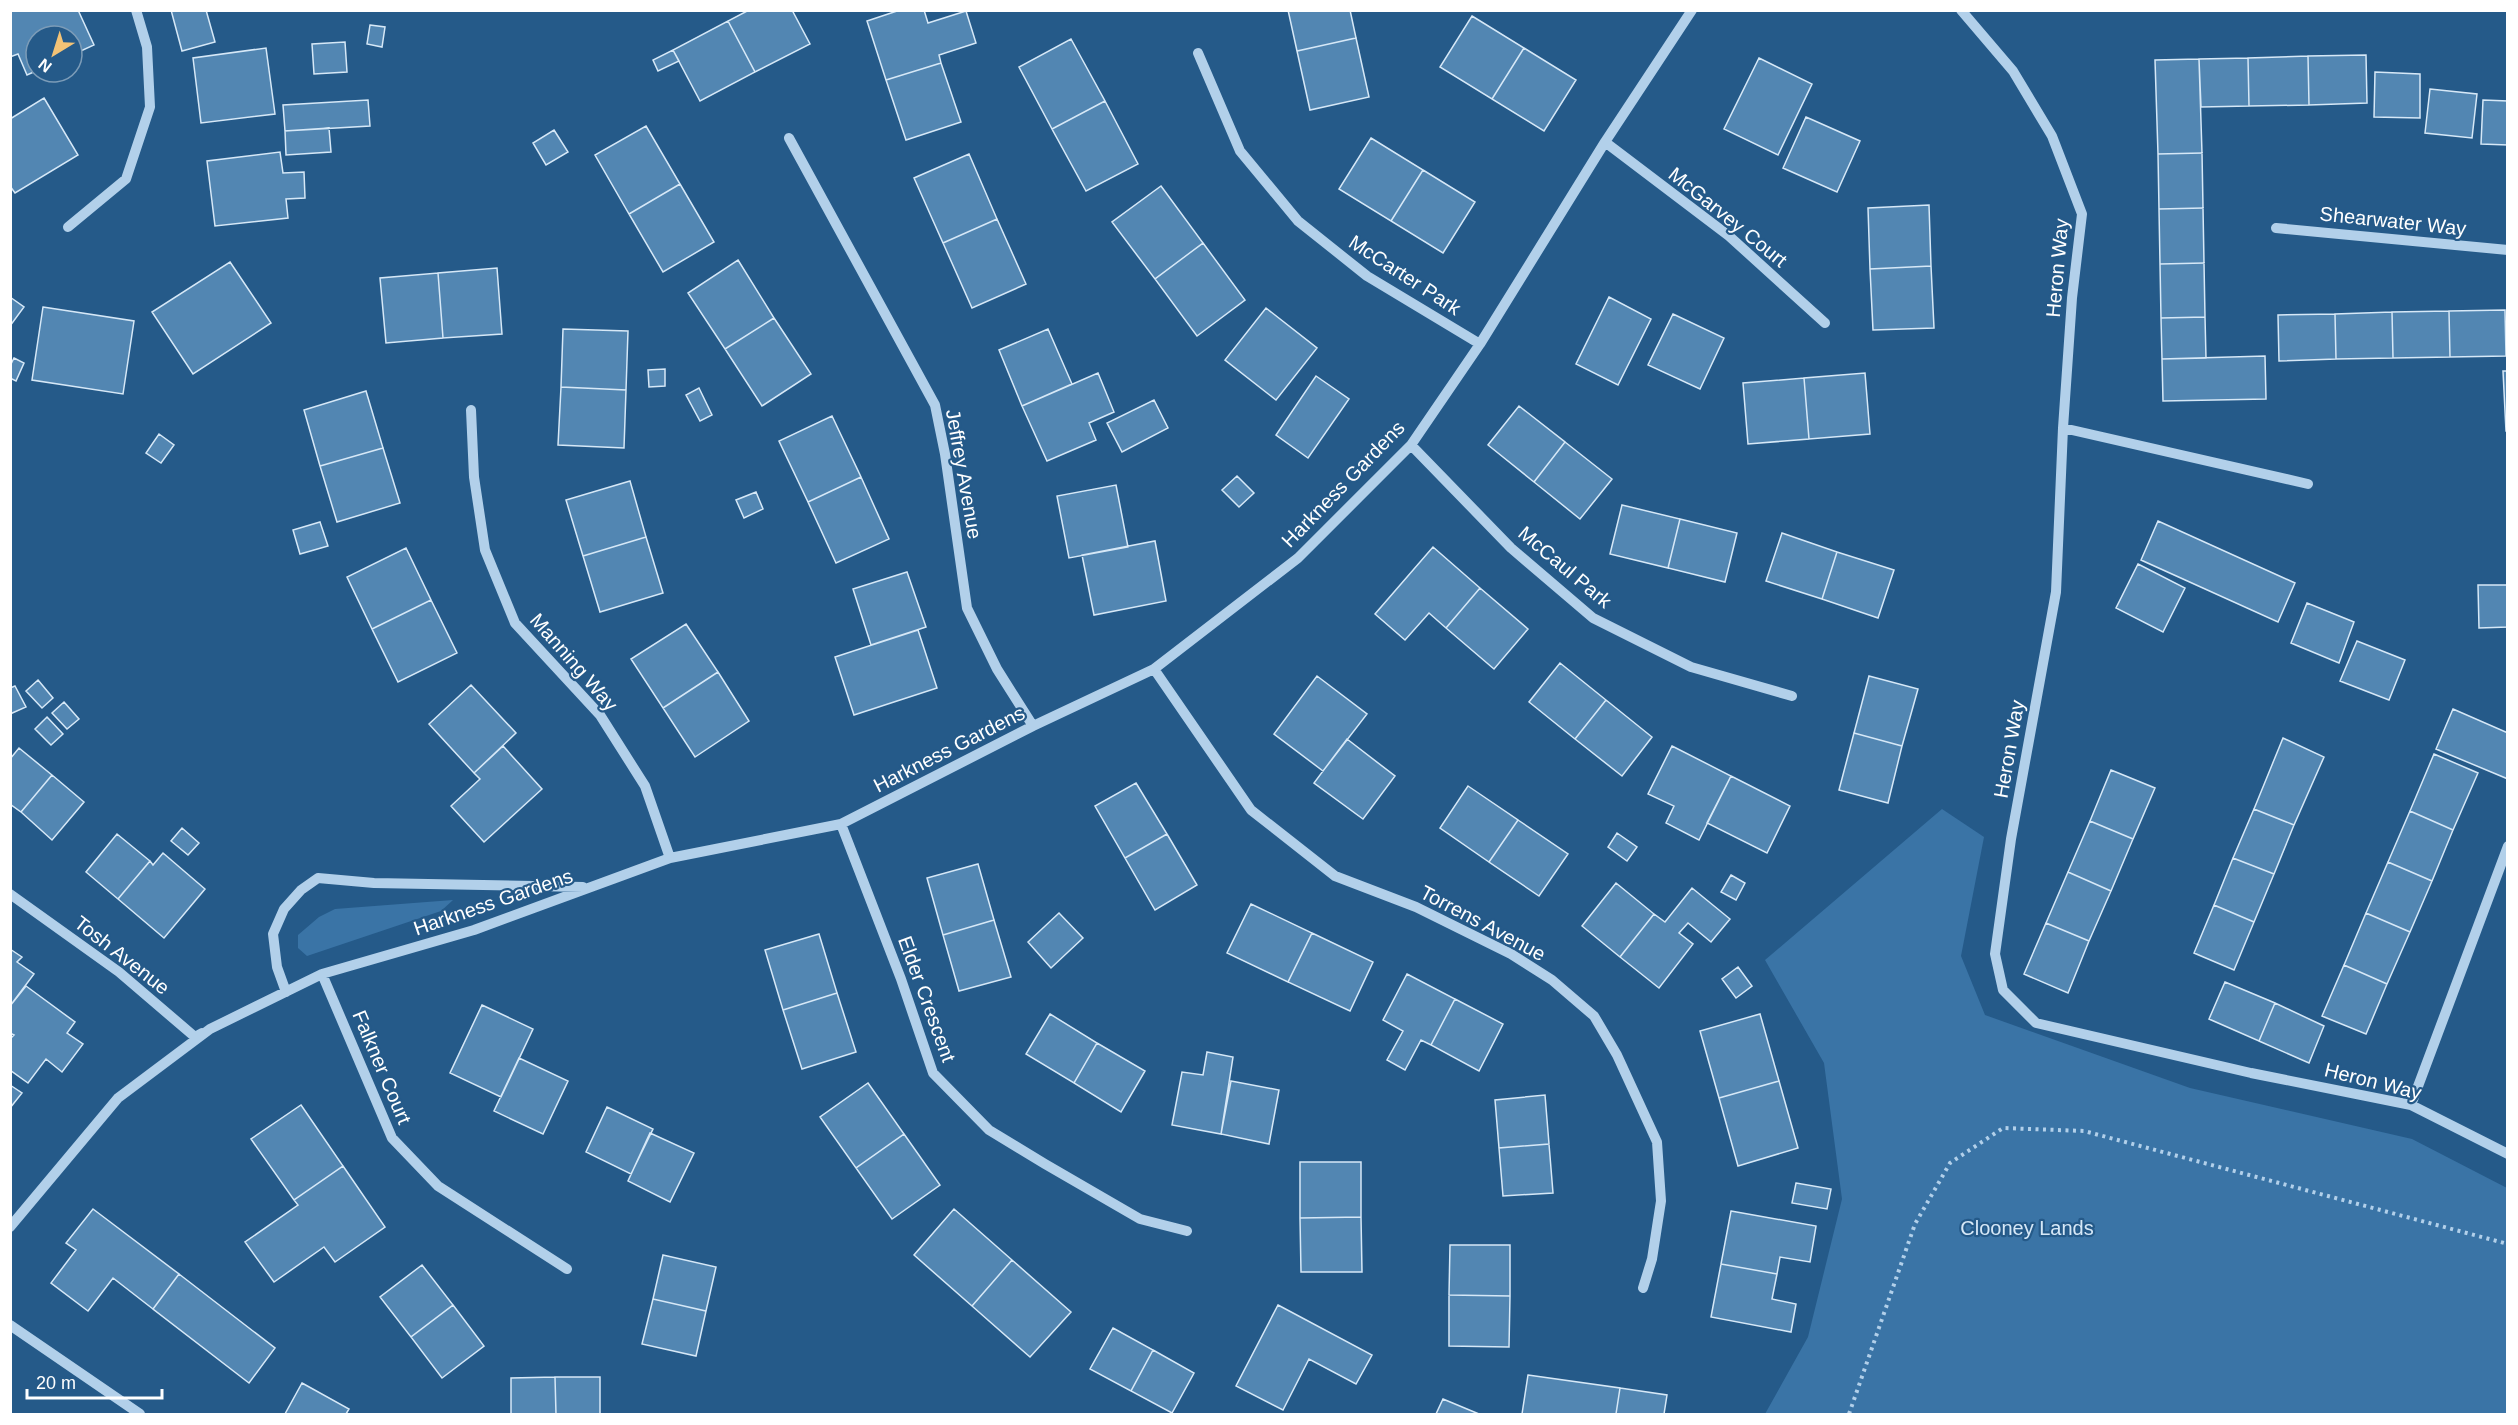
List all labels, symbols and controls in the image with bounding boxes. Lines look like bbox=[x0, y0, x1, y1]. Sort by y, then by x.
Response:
north arrow bbox=[24, 24, 84, 84]
text: N bbox=[35, 55, 55, 76]
street label: McGarvey Court bbox=[1665, 163, 1792, 272]
street label: Shearwater Way bbox=[2319, 202, 2467, 240]
street label: Heron Way bbox=[2042, 218, 2072, 318]
street label: McCarter Park bbox=[1345, 231, 1466, 320]
street label: Jeffrey Avenue bbox=[942, 407, 986, 541]
street label: Harkness Gardens bbox=[1277, 416, 1409, 552]
street label: McCaul Park bbox=[1514, 522, 1617, 613]
street label: Manning Way bbox=[526, 609, 622, 715]
street label: Heron Way bbox=[1990, 698, 2028, 800]
street label: Harkness Gardens bbox=[870, 701, 1028, 797]
street label: Harkness Gardens bbox=[411, 864, 575, 940]
street label: Torrens Avenue bbox=[1417, 881, 1549, 965]
street label: Tosh Avenue bbox=[70, 911, 174, 999]
street label: Elder Crescent bbox=[894, 933, 960, 1065]
street label: Falkner Court bbox=[348, 1007, 416, 1127]
street label: Heron Way bbox=[2322, 1058, 2424, 1104]
park label: Clooney Lands bbox=[1960, 1217, 2094, 1239]
scale bar bbox=[27, 1362, 162, 1400]
text: 20 m bbox=[36, 1373, 76, 1393]

